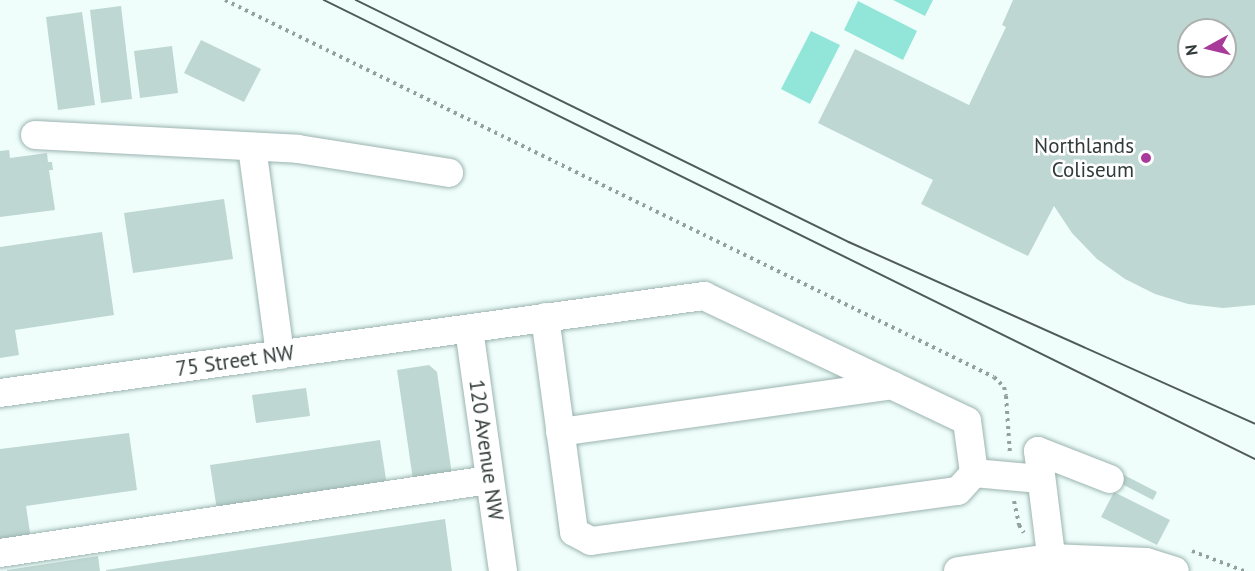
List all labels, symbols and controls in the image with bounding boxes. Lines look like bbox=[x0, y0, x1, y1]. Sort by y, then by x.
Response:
north arrow bbox=[1177, 18, 1237, 78]
text: N bbox=[1181, 44, 1202, 57]
place label: Northlands Coliseum bbox=[1034, 133, 1134, 183]
marker: Northlands Coliseum bbox=[1139, 151, 1153, 165]
street label: 75 Street NW bbox=[174, 340, 296, 382]
street label: 120 Avenue NW bbox=[464, 378, 508, 522]

